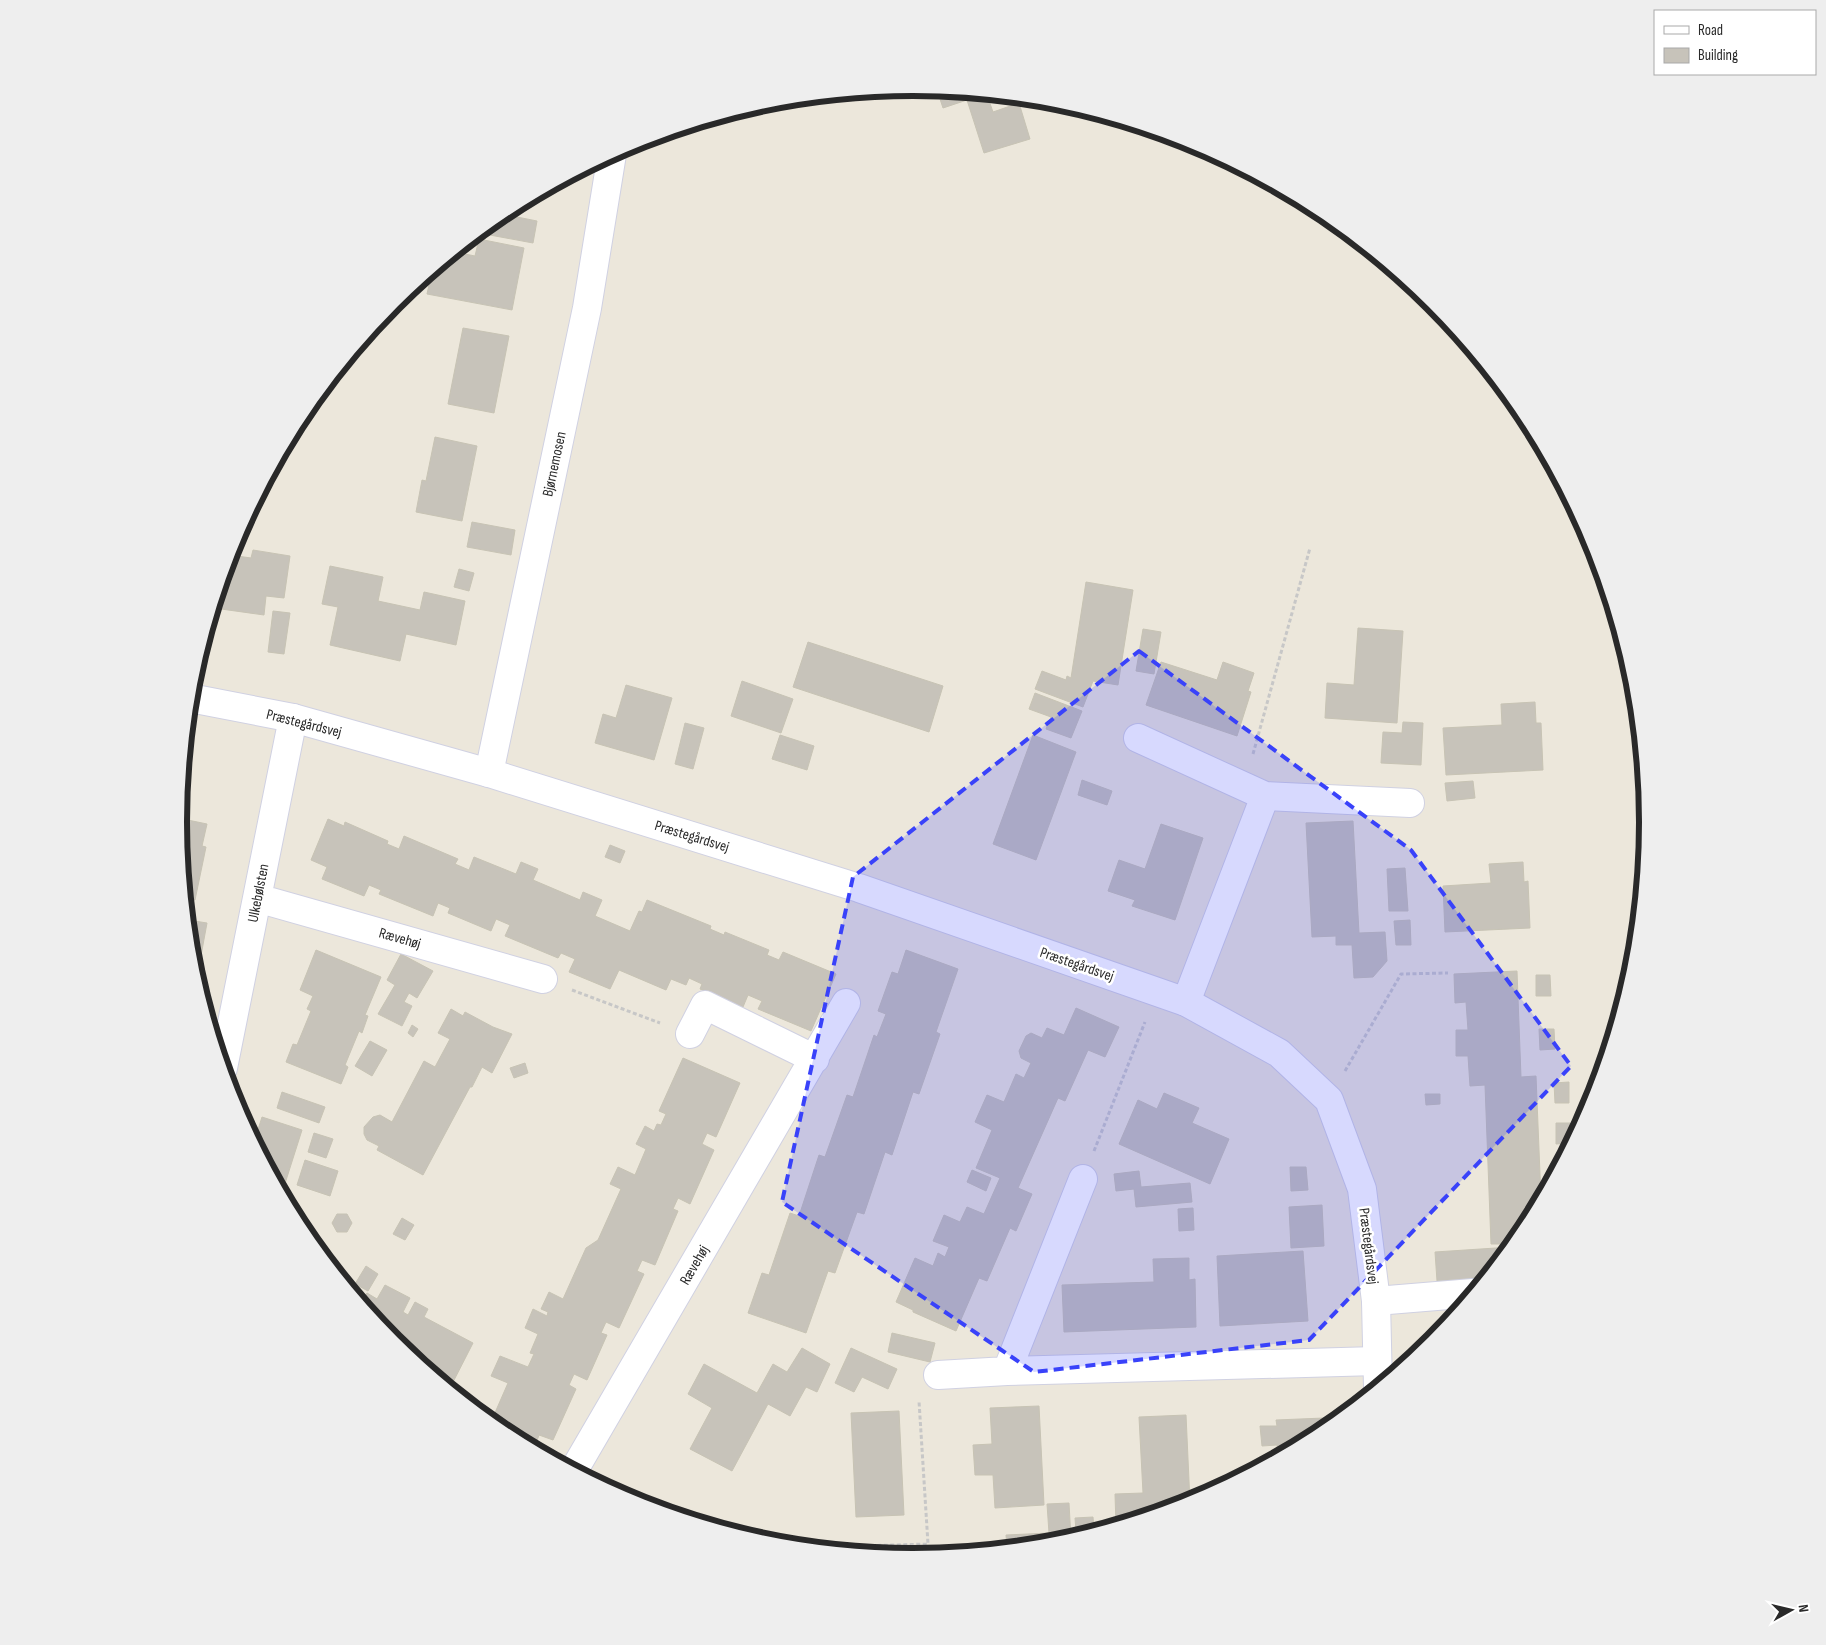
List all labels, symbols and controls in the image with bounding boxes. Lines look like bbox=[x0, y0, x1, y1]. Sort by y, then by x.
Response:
legend bbox=[1654, 10, 1816, 75]
text: Road bbox=[1698, 21, 1723, 40]
text: Building bbox=[1698, 46, 1738, 65]
street label: Bjørnemosen bbox=[538, 430, 571, 498]
street label: Præstegårdsvej bbox=[264, 705, 344, 742]
street label: Præstegårdsvej bbox=[652, 816, 732, 857]
street label: Ulkebølsten bbox=[244, 862, 273, 924]
street label: Rævehøj bbox=[377, 923, 423, 954]
street label: Præstegårdsvej bbox=[1037, 943, 1117, 986]
street label: Præstegårdsvej bbox=[1354, 1207, 1383, 1286]
street label: Rævehøj bbox=[676, 1242, 713, 1288]
north arrow bbox=[1766, 1585, 1816, 1635]
text: N bbox=[1794, 1603, 1812, 1613]

